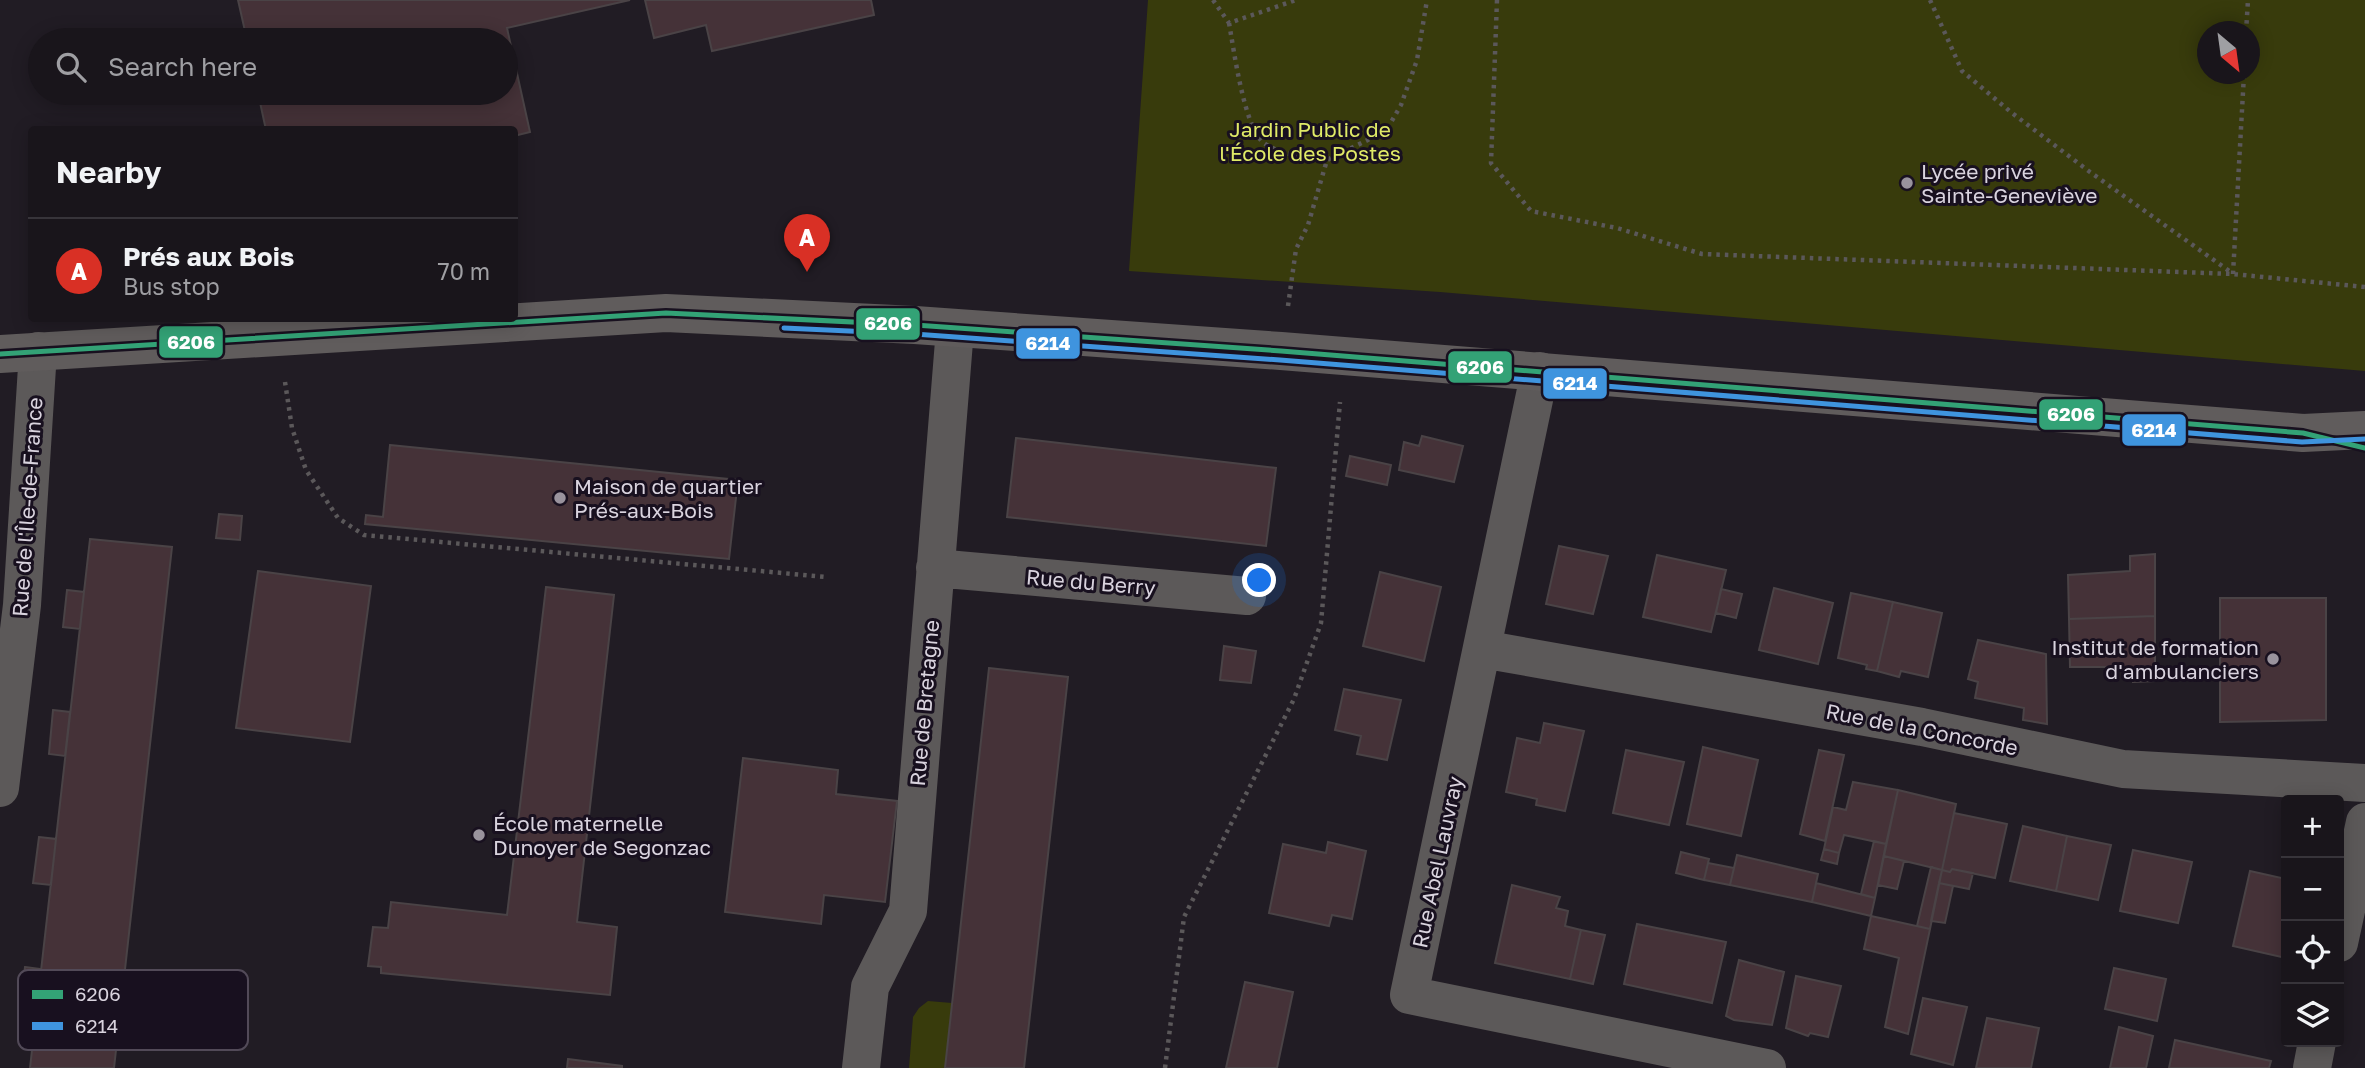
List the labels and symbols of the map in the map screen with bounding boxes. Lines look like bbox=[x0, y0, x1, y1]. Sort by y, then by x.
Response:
north arrow bbox=[2197, 21, 2260, 84]
park label: Jardin Public de l'École des Postes bbox=[1219, 116, 1401, 166]
place label: Lycée privé Sainte-Geneviève bbox=[1921, 158, 2098, 208]
marker: Lycée privé Sainte-Geneviève bbox=[1899, 175, 1915, 191]
pin: A bbox=[784, 214, 830, 272]
line badge: 6206 bbox=[855, 307, 921, 341]
text: 6206 bbox=[864, 311, 912, 334]
line badge: 6206 bbox=[158, 325, 224, 359]
line badge: 6214 bbox=[1015, 327, 1081, 360]
text: 6206 bbox=[167, 330, 215, 353]
text: 6214 bbox=[1025, 331, 1071, 354]
line badge: 6206 bbox=[1447, 350, 1513, 384]
text: 6206 bbox=[1456, 355, 1504, 378]
line badge: 6214 bbox=[1542, 367, 1608, 400]
text: 6214 bbox=[1552, 371, 1598, 394]
street label: Rue de l'Île-de-France bbox=[6, 396, 48, 618]
line badge: 6206 bbox=[2038, 398, 2104, 431]
text: 6206 bbox=[2047, 402, 2095, 425]
line badge: 6214 bbox=[2121, 413, 2187, 447]
text: 6214 bbox=[2131, 418, 2177, 441]
place label: Maison de quartier Prés-aux-Bois bbox=[574, 473, 762, 523]
marker: Maison de quartier Prés-aux-Bois bbox=[552, 490, 568, 506]
street label: Rue du Berry bbox=[1025, 563, 1157, 601]
your location bbox=[1242, 563, 1276, 597]
street label: Rue de Bretagne bbox=[904, 619, 944, 787]
place label: Institut de formation d'ambulanciers bbox=[2051, 634, 2259, 684]
marker: Institut de formation d'ambulanciers bbox=[2265, 651, 2281, 667]
street label: Rue de la Concorde bbox=[1824, 698, 2020, 760]
street label: Rue Abel Lauvray bbox=[1406, 774, 1468, 950]
place label: École maternelle Dunoyer de Segonzac bbox=[493, 810, 711, 860]
marker: École maternelle Dunoyer de Segonzac bbox=[471, 827, 487, 843]
legend bbox=[18, 970, 248, 1050]
text: 6206 bbox=[75, 982, 121, 1005]
text: 6214 bbox=[75, 1014, 118, 1037]

